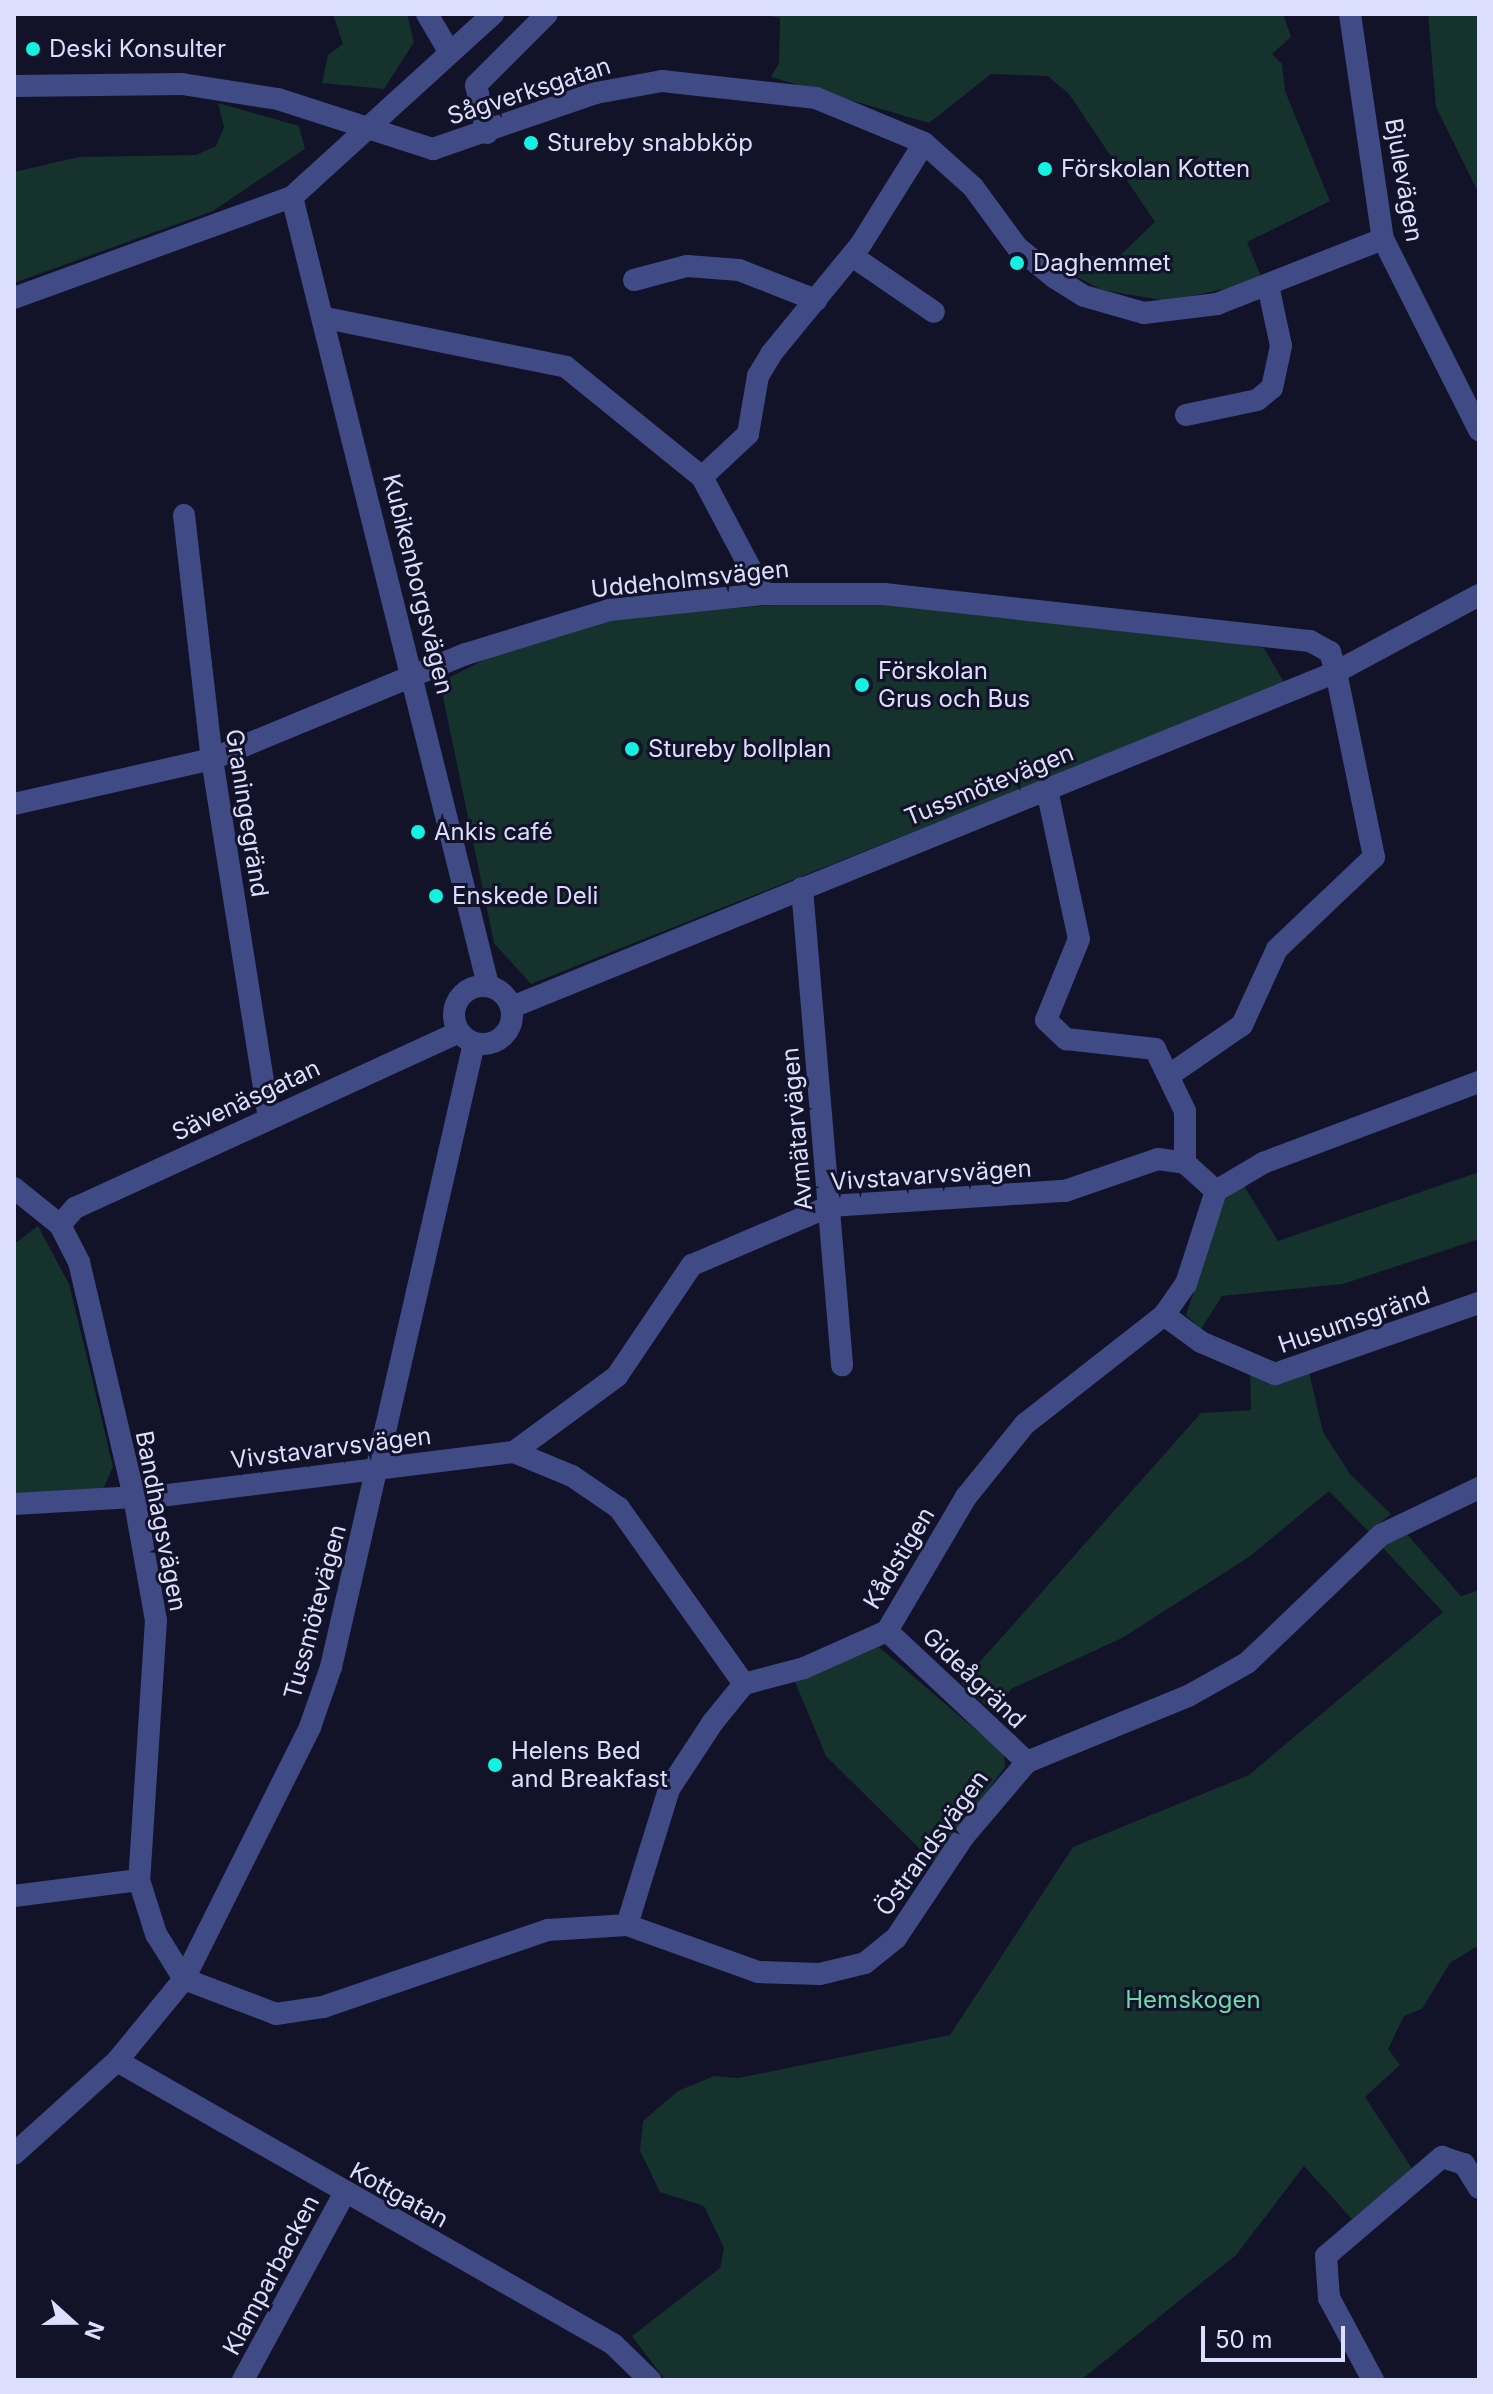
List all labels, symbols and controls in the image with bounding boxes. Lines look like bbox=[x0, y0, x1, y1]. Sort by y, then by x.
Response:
place label: Deski Konsulter bbox=[49, 35, 226, 63]
marker: Deski Konsulter bbox=[24, 40, 42, 58]
street label: Sågverksgatan bbox=[444, 51, 614, 131]
street label: Bjulevägen bbox=[1379, 116, 1429, 244]
place label: Stureby snabbköp bbox=[547, 129, 753, 157]
marker: Stureby snabbköp bbox=[522, 134, 540, 152]
place label: Förskolan Kotten bbox=[1061, 155, 1250, 183]
marker: Förskolan Kotten bbox=[1036, 160, 1054, 178]
place label: Daghemmet bbox=[1033, 249, 1171, 277]
marker: Daghemmet bbox=[1008, 254, 1026, 272]
street label: Kubikenborgsvägen bbox=[377, 471, 459, 697]
street label: Uddeholmsvägen bbox=[590, 554, 790, 604]
place label: Förskolan Grus och Bus bbox=[878, 657, 1030, 713]
marker: Förskolan Grus och Bus bbox=[853, 676, 871, 694]
street label: Graningegränd bbox=[220, 727, 274, 899]
place label: Stureby bollplan bbox=[648, 735, 831, 763]
street label: Tussmötevägen bbox=[900, 738, 1078, 832]
marker: Stureby bollplan bbox=[623, 740, 641, 758]
place label: Ankis café bbox=[434, 818, 553, 846]
marker: Ankis café bbox=[409, 823, 427, 841]
place label: Enskede Deli bbox=[452, 882, 598, 910]
marker: Enskede Deli bbox=[427, 887, 445, 905]
street label: Avmätarvägen bbox=[776, 1046, 818, 1212]
street label: Sävenäsgatan bbox=[168, 1053, 324, 1147]
street label: Vivstavarvsvägen bbox=[829, 1154, 1033, 1196]
street label: Husumsgränd bbox=[1274, 1281, 1434, 1359]
street label: Vivstavarvsvägen bbox=[229, 1421, 433, 1475]
street label: Bandhagsvägen bbox=[129, 1429, 193, 1613]
street label: Kådstigen bbox=[857, 1502, 941, 1614]
street label: Tussmötevägen bbox=[278, 1522, 352, 1702]
street label: Gideågränd bbox=[916, 1622, 1032, 1734]
place label: Helens Bed and Breakfast bbox=[511, 1737, 668, 1793]
marker: Helens Bed and Breakfast bbox=[486, 1756, 504, 1774]
street label: Östrandsvägen bbox=[870, 1765, 994, 1921]
park label: Hemskogen bbox=[1125, 1986, 1261, 2014]
street label: Kottgatan bbox=[345, 2156, 453, 2234]
street label: Klamparbacken bbox=[217, 2190, 325, 2360]
north arrow bbox=[32, 2282, 112, 2362]
scale bar bbox=[1205, 2310, 1349, 2360]
text: N bbox=[79, 2318, 110, 2343]
text: 50 m bbox=[1215, 2325, 1273, 2354]

